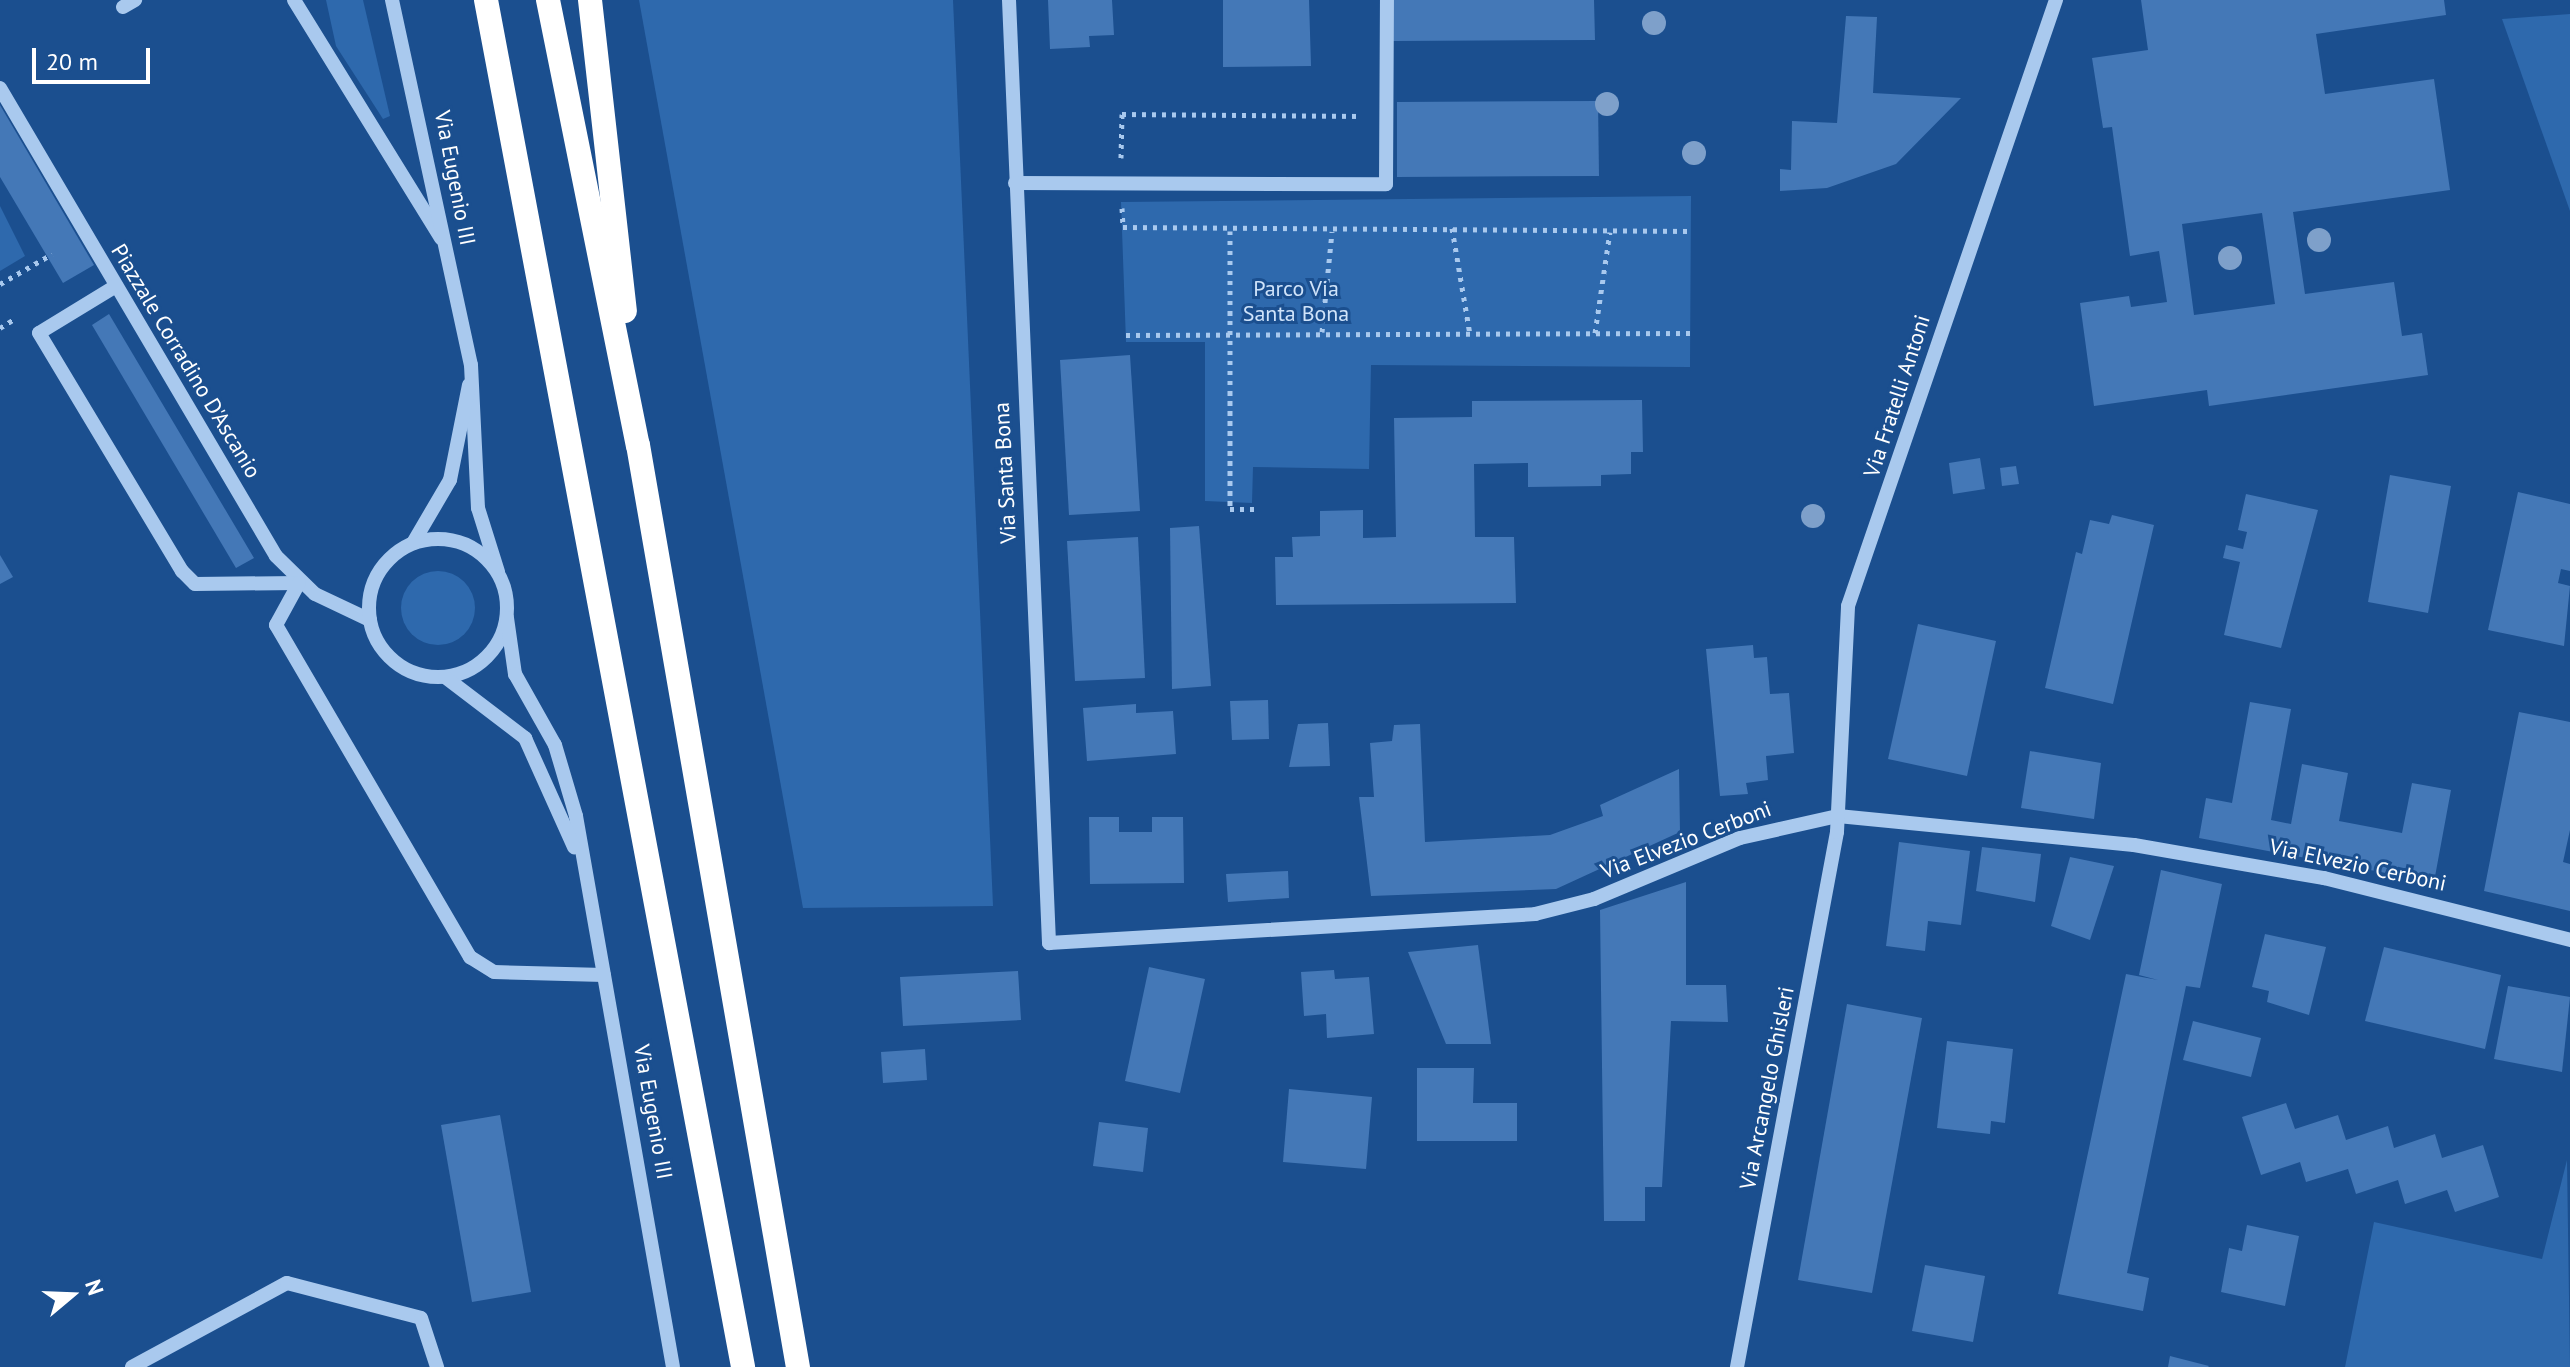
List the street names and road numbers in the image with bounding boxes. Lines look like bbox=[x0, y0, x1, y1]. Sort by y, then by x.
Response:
street label: Via Eugenio III bbox=[429, 108, 481, 248]
street label: Piazzale Corradino D'Ascanio bbox=[106, 239, 266, 483]
street label: Via Fratelli Antoni bbox=[1858, 311, 1936, 481]
street label: Via Santa Bona bbox=[988, 402, 1022, 544]
street label: Via Elvezio Cerboni bbox=[1597, 795, 1775, 885]
street label: Via Elvezio Cerboni bbox=[2267, 833, 2449, 897]
street label: Via Arcangelo Ghisleri bbox=[1734, 984, 1800, 1192]
street label: Via Eugenio III bbox=[628, 1042, 678, 1182]

